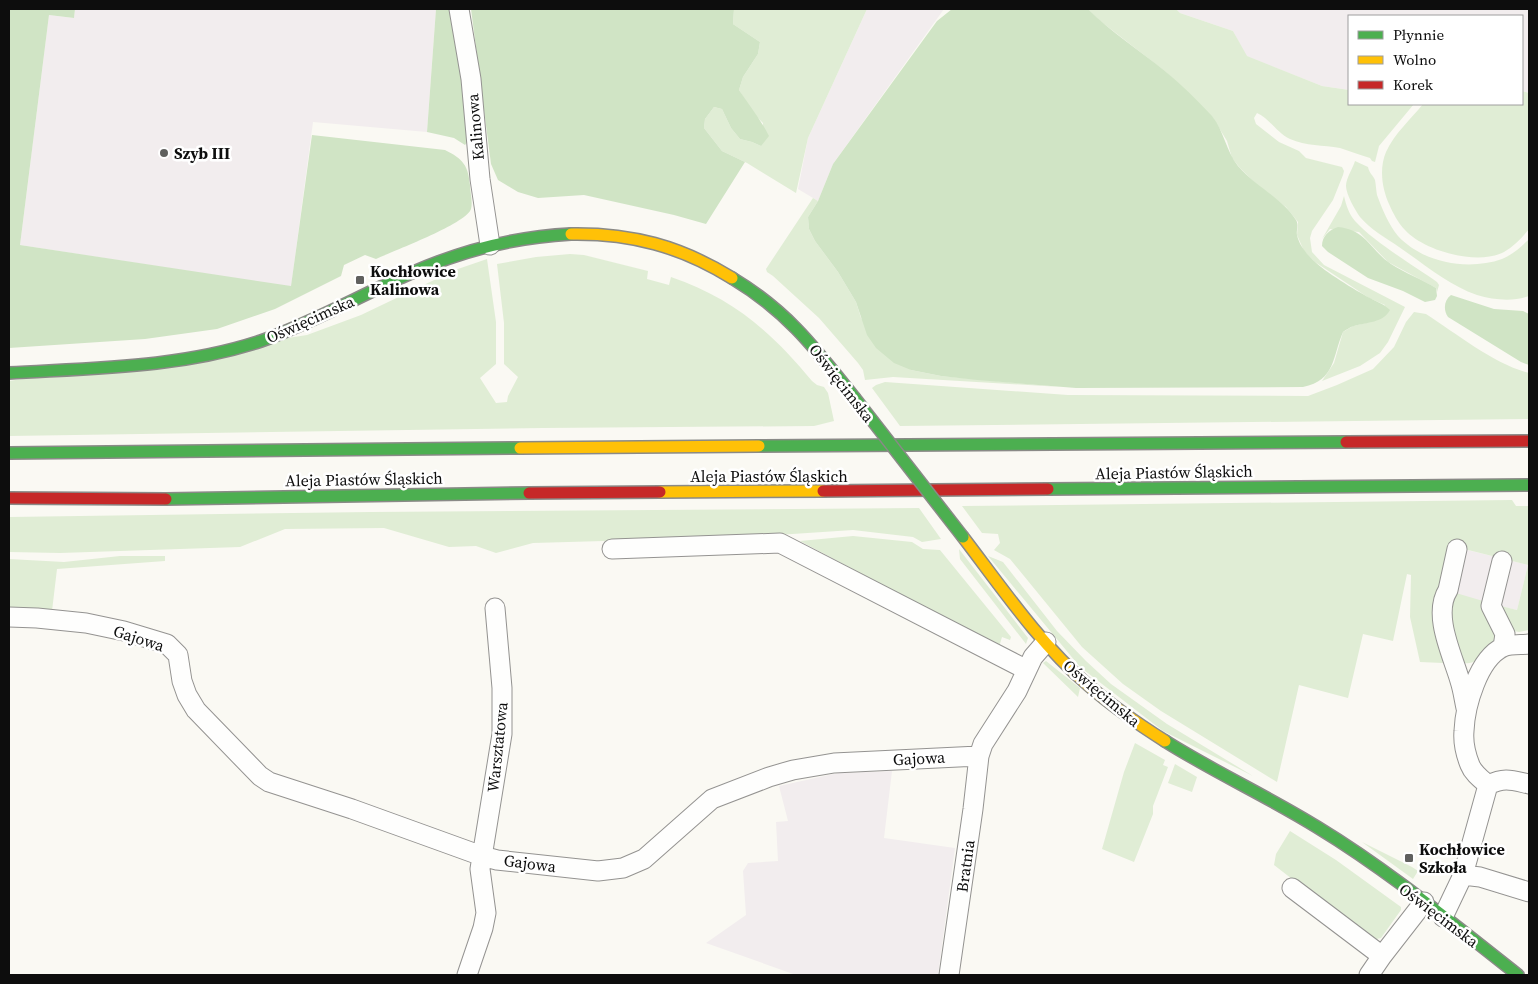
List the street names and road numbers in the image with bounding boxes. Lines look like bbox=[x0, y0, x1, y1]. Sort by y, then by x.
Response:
street label: Kalinowa bbox=[461, 92, 489, 161]
street label: Oświęcimska bbox=[263, 289, 358, 348]
street label: Oświęcimska bbox=[804, 339, 880, 428]
street label: Aleja Piastów Śląskich bbox=[1095, 460, 1253, 484]
street label: Aleja Piastów Śląskich bbox=[690, 465, 848, 487]
street label: Aleja Piastów Śląskich bbox=[285, 467, 443, 491]
street label: Gajowa bbox=[111, 619, 168, 657]
street label: Oświęcimska bbox=[1059, 654, 1146, 732]
street label: Warsztatowa bbox=[481, 700, 513, 793]
street label: Gajowa bbox=[892, 746, 947, 770]
street label: Bratnia bbox=[950, 838, 980, 894]
street label: Gajowa bbox=[503, 849, 558, 877]
street label: Oświęcimska bbox=[1395, 878, 1484, 953]

